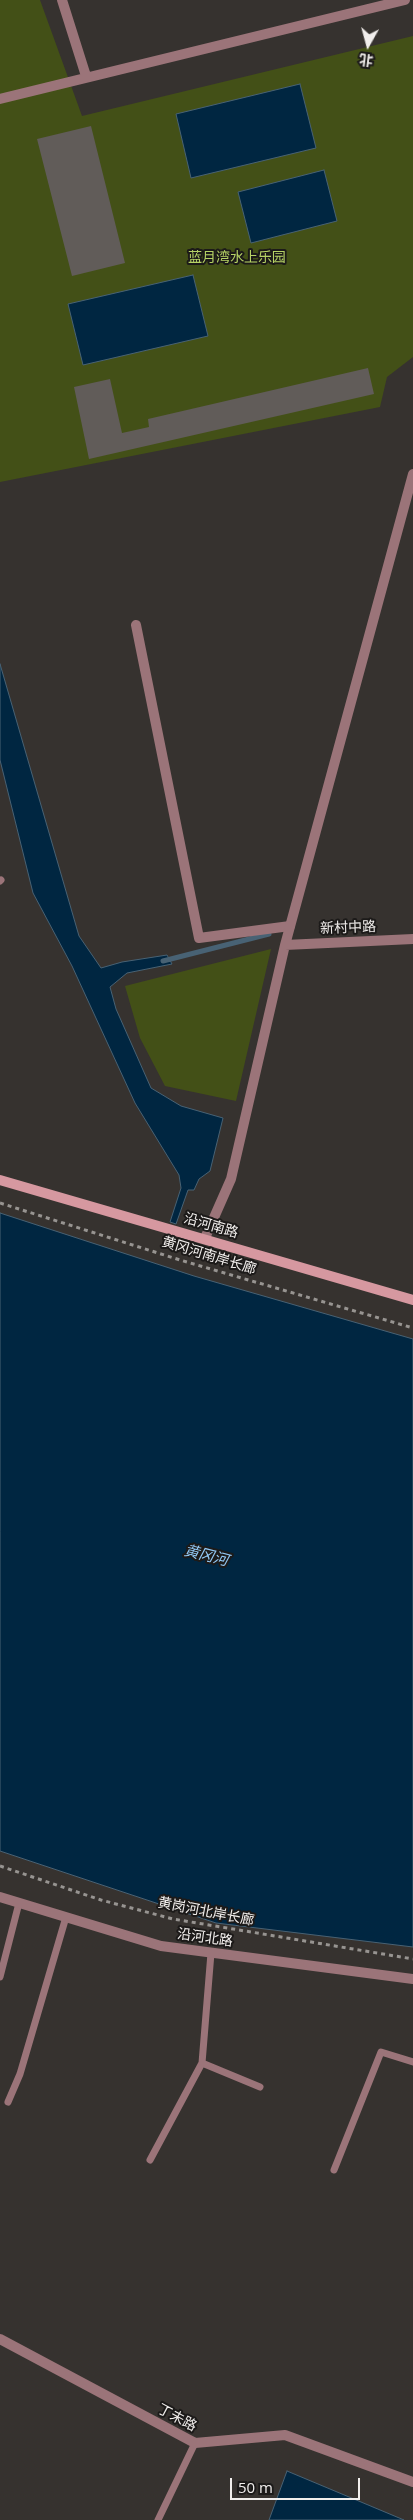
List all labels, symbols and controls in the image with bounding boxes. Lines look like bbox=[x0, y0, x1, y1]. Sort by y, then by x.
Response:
north arrow bbox=[343, 20, 393, 70]
text: 北 bbox=[358, 50, 374, 71]
park label: 蓝月湾水上乐园 bbox=[188, 250, 286, 266]
street label: 新村中路 bbox=[320, 919, 376, 937]
street label: 沿河南路 bbox=[182, 1210, 240, 1242]
street label: 黄冈河南岸长廊 bbox=[160, 1234, 258, 1278]
water label: 黄冈河 bbox=[182, 1542, 230, 1570]
street label: 黄岗河北岸长廊 bbox=[156, 1894, 256, 1930]
street label: 沿河北路 bbox=[176, 1926, 234, 1950]
street label: 丁未路 bbox=[155, 2401, 199, 2435]
scale bar bbox=[233, 2468, 363, 2500]
text: 50 m bbox=[238, 2477, 273, 2497]

